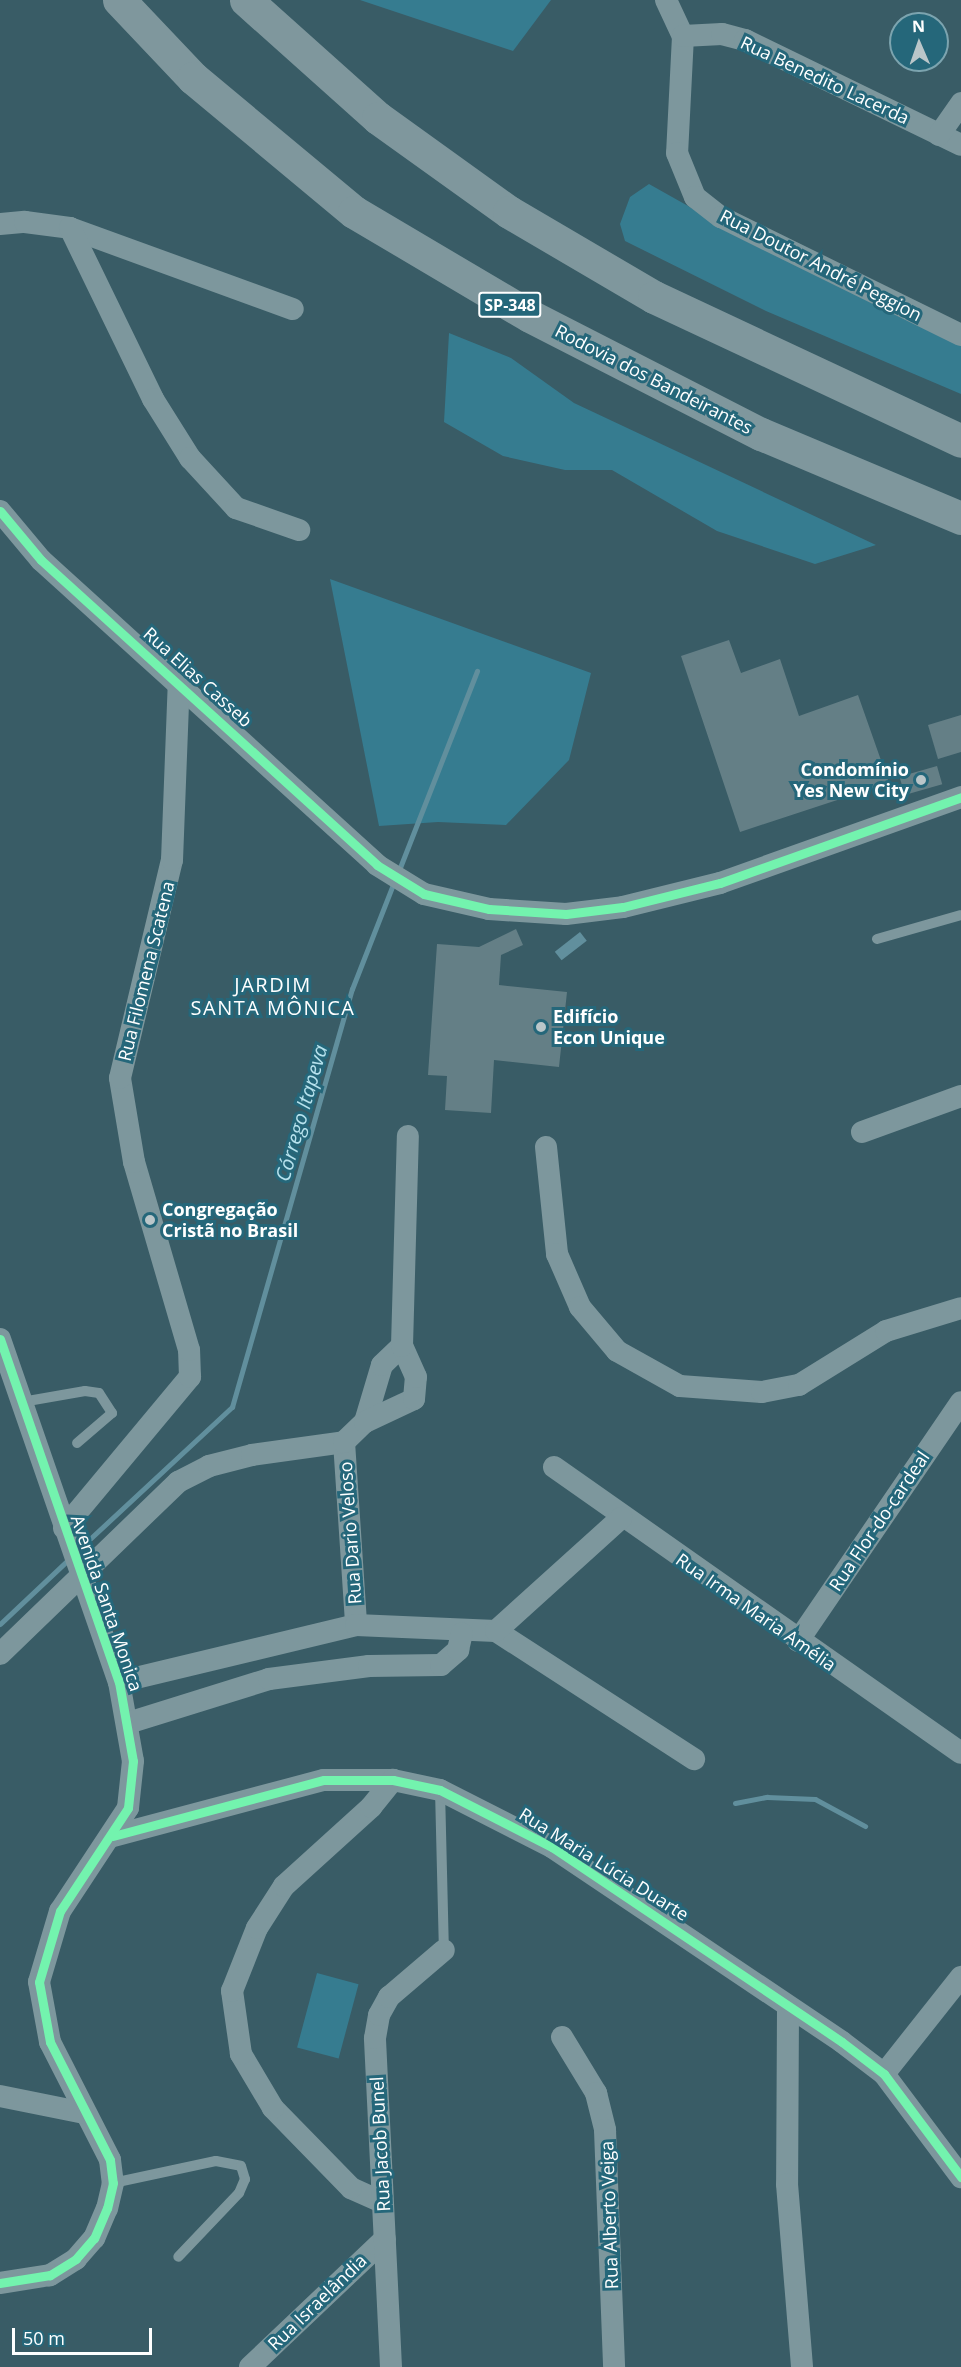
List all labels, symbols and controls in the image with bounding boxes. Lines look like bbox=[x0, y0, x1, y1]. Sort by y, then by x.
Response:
north arrow bbox=[889, 12, 949, 72]
text: N bbox=[912, 15, 925, 37]
street label: Rua Benedito Lacerda bbox=[737, 31, 913, 129]
street label: Rua Doutor André Peggion bbox=[717, 205, 925, 325]
road number: SP-348 bbox=[477, 292, 543, 318]
street label: Rodovia dos Bandeirantes bbox=[552, 320, 756, 438]
street label: Rua Elias Casseb bbox=[139, 623, 257, 731]
place label: Condomínio Yes New City bbox=[793, 759, 909, 802]
marker: Condomínio Yes New City bbox=[914, 773, 928, 787]
street label: Rua Filomena Scatena bbox=[113, 879, 179, 1063]
district label: JARDIM SANTA MÔNICA bbox=[191, 972, 355, 1019]
place label: Edifício Econ Unique bbox=[553, 1006, 665, 1048]
marker: Edifício Econ Unique bbox=[534, 1020, 548, 1034]
water label: Córrego Itapeva bbox=[270, 1042, 332, 1184]
place label: Congregação Cristã no Brasil bbox=[162, 1199, 298, 1242]
marker: Congregação Cristã no Brasil bbox=[143, 1213, 157, 1227]
street label: Rua Flor-do-cardeal bbox=[824, 1447, 934, 1595]
street label: Rua Dario Veloso bbox=[334, 1461, 366, 1605]
street label: Avenida Santa Monica bbox=[67, 1512, 147, 1694]
street label: Rua Irma Maria Amélia bbox=[672, 1549, 840, 1675]
street label: Rua Maria Lúcia Duarte bbox=[515, 1803, 693, 1925]
street label: Rua Jacob Bunel bbox=[366, 2076, 394, 2212]
street label: Rua Alberto Veiga bbox=[596, 2141, 622, 2289]
street label: Rua Israelândia bbox=[263, 2249, 371, 2355]
scale bar bbox=[15, 2316, 154, 2354]
text: 50 m bbox=[23, 2326, 65, 2350]

